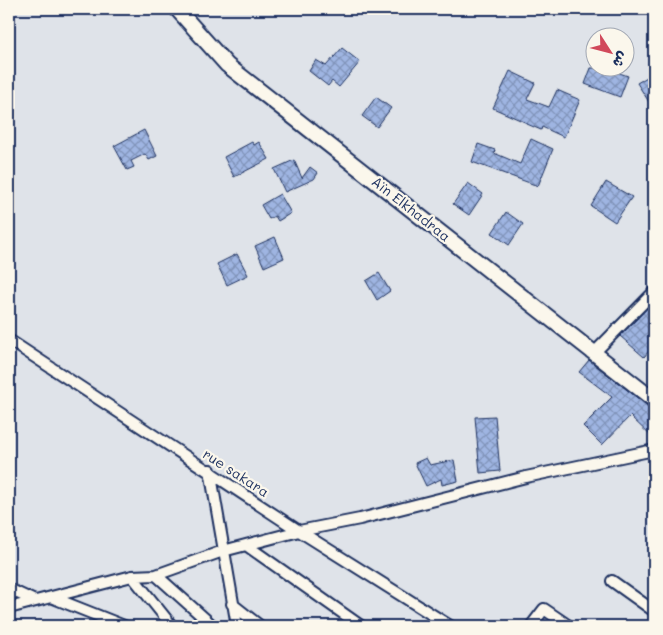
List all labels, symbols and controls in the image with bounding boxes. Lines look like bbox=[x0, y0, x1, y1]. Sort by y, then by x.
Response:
north arrow bbox=[586, 28, 636, 78]
text: ش bbox=[609, 48, 633, 72]
street label: Aïn Elkhadraa bbox=[368, 172, 455, 245]
street label: rue sakara bbox=[200, 444, 273, 501]

